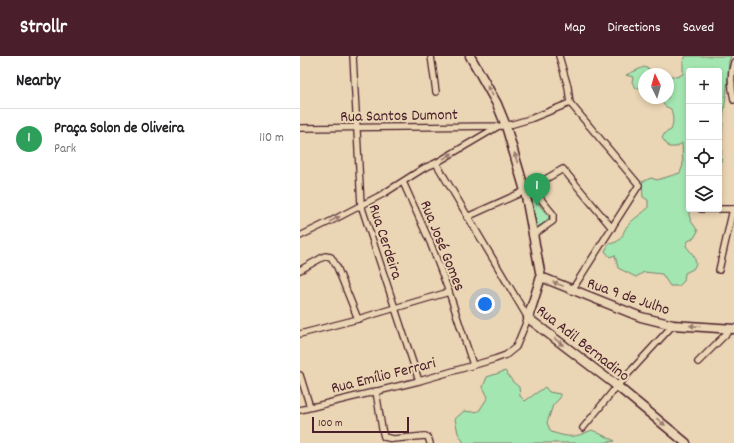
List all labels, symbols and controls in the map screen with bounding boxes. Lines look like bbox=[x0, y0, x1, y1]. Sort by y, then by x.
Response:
text: Strollr bbox=[20, 15, 67, 42]
text: Map bbox=[564, 18, 586, 38]
text: Directions bbox=[608, 18, 661, 38]
text: Saved bbox=[683, 18, 714, 38]
north arrow bbox=[638, 68, 674, 104]
map controls bbox=[686, 68, 722, 212]
button: + bbox=[686, 68, 722, 104]
text: Nearby bbox=[16, 70, 60, 94]
one-way arrow bbox=[486, 85, 493, 97]
street label: Rua Santos Dumont bbox=[340, 104, 458, 129]
button: − bbox=[686, 104, 722, 140]
text: Praça Solon de Oliveira bbox=[54, 118, 184, 140]
text: 1 bbox=[28, 129, 30, 148]
text: 110 m bbox=[259, 129, 284, 148]
text: Park bbox=[54, 140, 76, 159]
button: locate bbox=[686, 140, 722, 176]
one-way arrow bbox=[442, 152, 454, 159]
one-way arrow bbox=[512, 152, 518, 165]
pin: 1 bbox=[524, 173, 550, 206]
button: layers bbox=[686, 176, 722, 212]
street label: Rua José Gomes bbox=[413, 197, 470, 295]
street label: Rua Cerdeira bbox=[362, 201, 408, 283]
one-way arrow bbox=[330, 216, 341, 222]
street label: Rua 9 de Julho bbox=[584, 272, 673, 322]
one-way arrow bbox=[552, 281, 564, 287]
your location bbox=[475, 294, 495, 314]
street label: Rua Adil Bernadino bbox=[531, 300, 634, 388]
one-way arrow bbox=[689, 323, 701, 330]
one-way arrow bbox=[554, 337, 564, 345]
street label: Rua Emílio Ferrari bbox=[329, 352, 438, 401]
scale bar bbox=[312, 415, 409, 434]
text: 100 m bbox=[318, 416, 342, 432]
one-way arrow bbox=[656, 418, 666, 427]

